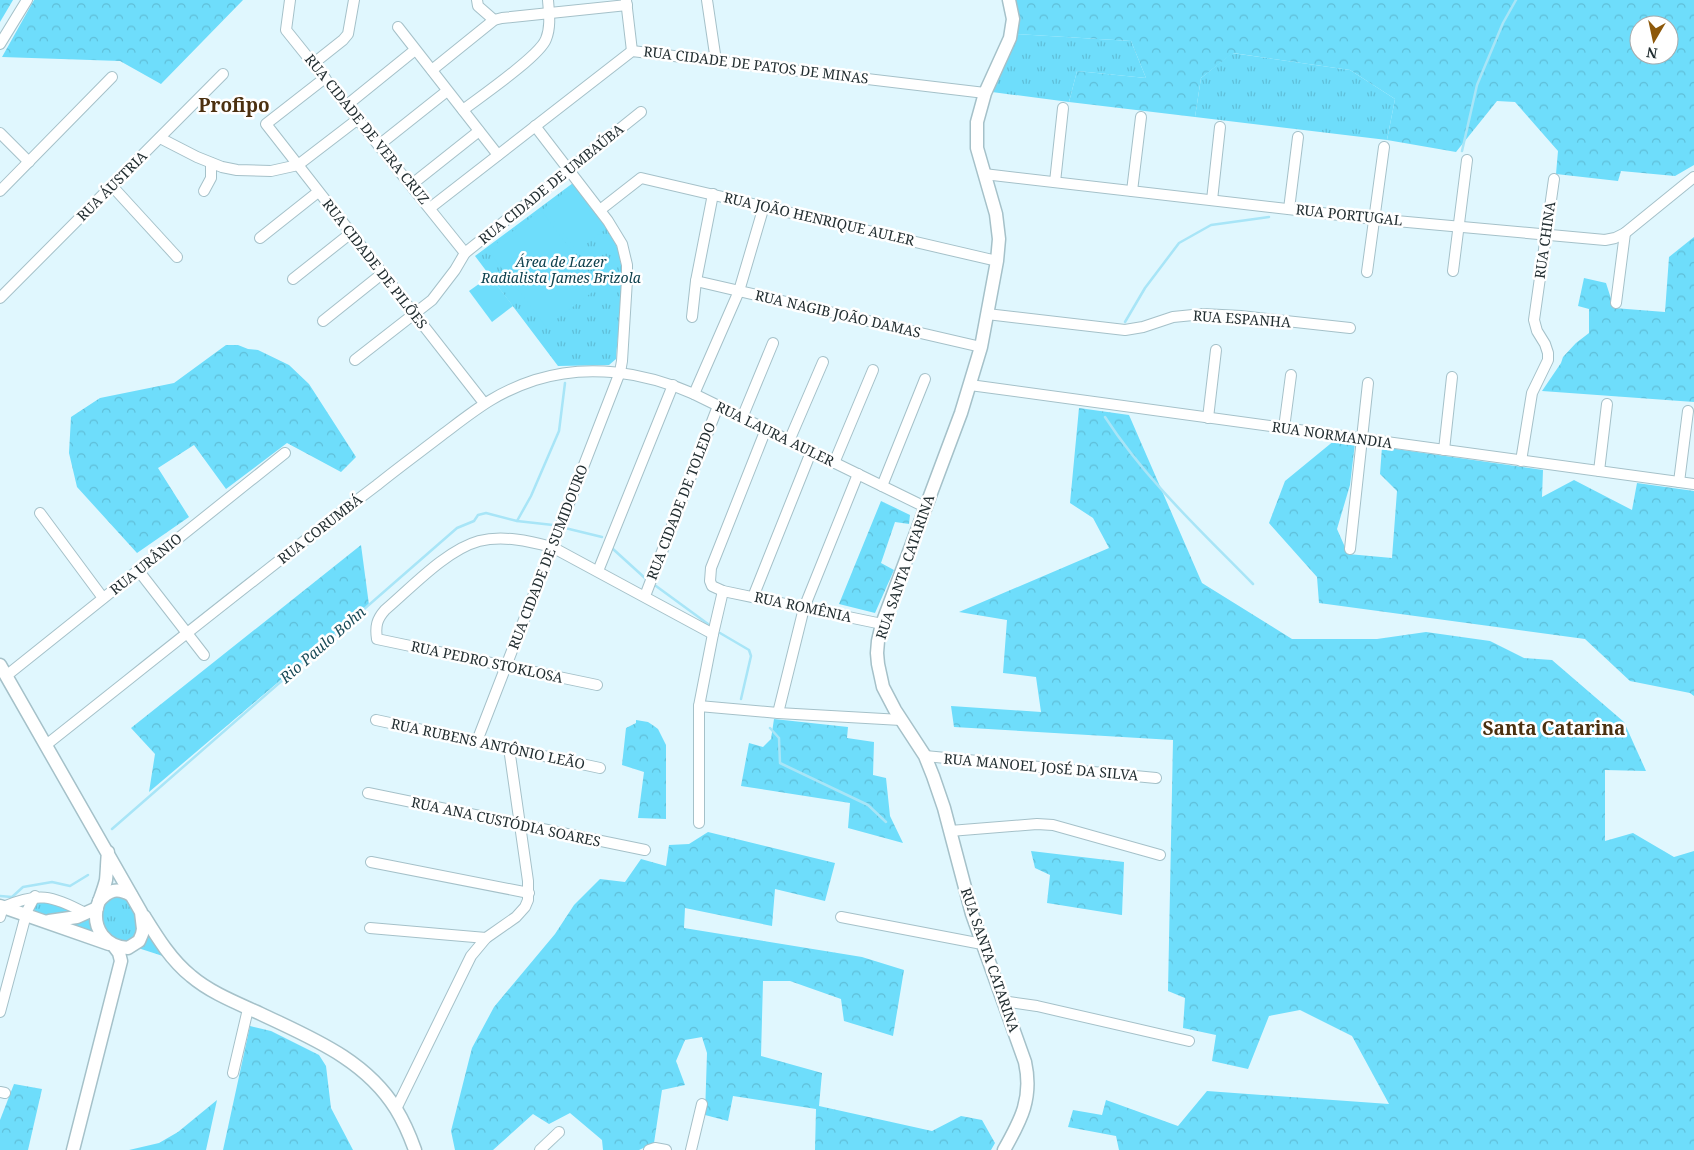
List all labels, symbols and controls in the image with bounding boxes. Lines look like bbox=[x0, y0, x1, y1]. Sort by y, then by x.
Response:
north arrow bbox=[1629, 15, 1679, 65]
street label: RUA CIDADE DE PATOS DE MINAS bbox=[642, 41, 870, 88]
text: N bbox=[1645, 43, 1659, 64]
street label: RUA CIDADE DE VERA CRUZ bbox=[301, 50, 434, 208]
district label: Profipo bbox=[198, 92, 270, 118]
street label: RUA CIDADE DE UMBAÚBA bbox=[474, 119, 627, 248]
street label: RUA ÁUSTRIA bbox=[72, 146, 151, 225]
street label: RUA JOÃO HENRIQUE AULER bbox=[722, 187, 917, 250]
street label: RUA CIDADE DE PILÕES bbox=[319, 195, 432, 333]
street label: RUA PORTUGAL bbox=[1295, 199, 1404, 230]
street label: RUA CHINA bbox=[1530, 200, 1559, 280]
park label: Área de Lazer Radialista James Brizola bbox=[480, 252, 642, 287]
street label: RUA NAGIB JOÃO DAMAS bbox=[753, 285, 923, 342]
street label: RUA ESPANHA bbox=[1193, 306, 1292, 331]
street label: RUA LAURA AULER bbox=[713, 397, 838, 471]
street label: RUA NORMANDIA bbox=[1271, 417, 1394, 452]
street label: RUA CIDADE DE TOLEDO bbox=[642, 419, 719, 582]
street label: RUA CIDADE DE SUMIDOURO bbox=[503, 462, 592, 652]
street label: RUA CORUMBÁ bbox=[274, 490, 366, 568]
street label: RUA SANTA CATARINA bbox=[871, 492, 938, 642]
street label: RUA URÂNIO bbox=[106, 529, 186, 599]
street label: RUA ROMÊNIA bbox=[753, 587, 854, 626]
water label: Rio Paulo Bohn bbox=[274, 601, 369, 688]
street label: RUA PEDRO STOKLOSA bbox=[409, 636, 565, 687]
street label: RUA RUBENS ANTÔNIO LEÃO bbox=[389, 714, 587, 773]
district label: Santa Catarina bbox=[1482, 715, 1626, 741]
street label: RUA MANOEL JOSÉ DA SILVA bbox=[943, 749, 1139, 784]
street label: RUA ANA CUSTÓDIA SOARES bbox=[410, 792, 602, 851]
street label: RUA SANTA CATARINA bbox=[957, 885, 1024, 1035]

